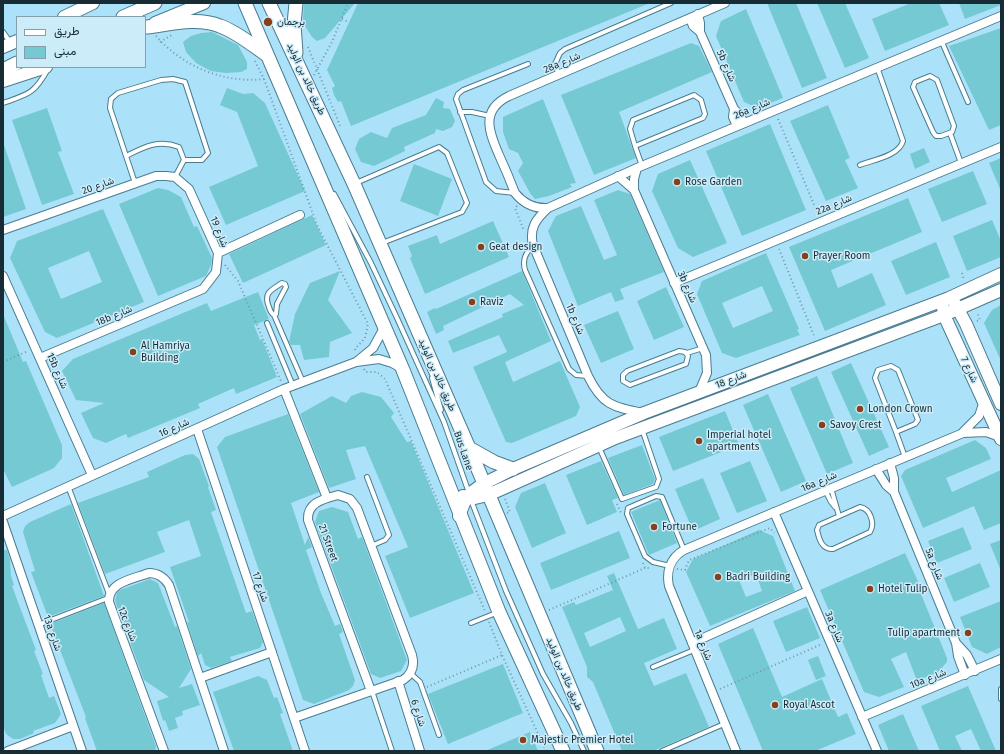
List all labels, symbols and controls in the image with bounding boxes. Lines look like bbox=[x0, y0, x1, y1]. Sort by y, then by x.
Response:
legend bbox=[16, 16, 146, 68]
marker: برجمان bbox=[262, 16, 274, 28]
place label: برجمان bbox=[277, 16, 305, 28]
text: طريق bbox=[54, 24, 79, 38]
street label: طريق خالد بن الوليد bbox=[284, 41, 328, 117]
text: مبنى bbox=[54, 44, 76, 58]
street label: 5b شارع bbox=[714, 48, 738, 84]
street label: 28a شارع bbox=[542, 50, 582, 76]
street label: 26a شارع bbox=[732, 96, 772, 122]
street label: شارع 20 bbox=[80, 175, 116, 197]
place label: Rose Garden bbox=[685, 176, 742, 188]
marker: Rose Garden bbox=[672, 177, 682, 187]
street label: 22a شارع bbox=[814, 192, 854, 218]
street label: شارع 19 bbox=[207, 215, 231, 249]
place label: Geat design bbox=[489, 241, 542, 253]
marker: Geat design bbox=[476, 242, 486, 252]
place label: Prayer Room bbox=[813, 250, 870, 262]
marker: Prayer Room bbox=[800, 251, 810, 261]
street label: 3b شارع bbox=[675, 269, 699, 305]
place label: Raviz bbox=[480, 296, 503, 308]
marker: Raviz bbox=[467, 297, 477, 307]
street label: 1b شارع bbox=[563, 301, 587, 337]
street label: 18b شارع bbox=[94, 303, 134, 329]
street label: طريق خالد بن الوليد bbox=[416, 337, 458, 413]
place label: Al Hamriya Building bbox=[141, 340, 190, 364]
marker: Al Hamriya Building bbox=[128, 347, 138, 357]
street label: 15b شارع bbox=[44, 351, 70, 391]
street label: شارع 7 bbox=[958, 355, 980, 385]
street label: شارع 18 bbox=[714, 369, 748, 391]
place label: London Crown bbox=[868, 403, 933, 415]
marker: London Crown bbox=[855, 404, 865, 414]
street label: شارع 16 bbox=[157, 416, 191, 440]
place label: Savoy Crest bbox=[830, 419, 882, 431]
marker: Savoy Crest bbox=[817, 420, 827, 430]
place label: Imperial hotel apartments bbox=[707, 429, 771, 452]
street label: Bus Lane bbox=[451, 430, 475, 472]
marker: Imperial hotel apartments bbox=[694, 436, 704, 446]
street label: 16a شارع bbox=[799, 469, 839, 495]
place label: Fortune bbox=[662, 521, 697, 533]
marker: Fortune bbox=[649, 522, 659, 532]
street label: 21 Street bbox=[316, 523, 340, 563]
street label: 5a شارع bbox=[922, 546, 946, 582]
street label: شارع 17 bbox=[249, 570, 271, 604]
place label: Badri Building bbox=[726, 571, 790, 583]
marker: Badri Building bbox=[713, 572, 723, 582]
place label: Hotel Tulip bbox=[878, 583, 927, 595]
marker: Hotel Tulip bbox=[865, 584, 875, 594]
street label: 12c شارع bbox=[115, 605, 139, 643]
street label: 3a شارع bbox=[822, 609, 846, 645]
street label: 13a شارع bbox=[40, 613, 64, 653]
place label: Tulip apartment bbox=[887, 627, 960, 639]
street label: 1a شارع bbox=[691, 628, 715, 662]
marker: Tulip apartment bbox=[963, 628, 973, 638]
street label: طريق خالد بن الوليد bbox=[543, 636, 585, 712]
street label: 10a شارع bbox=[908, 666, 948, 692]
street label: شارع 6 bbox=[408, 698, 428, 728]
place label: Royal Ascot bbox=[783, 699, 835, 711]
marker: Royal Ascot bbox=[770, 700, 780, 710]
place label: Majestic Premier Hotel bbox=[531, 734, 633, 746]
marker: Majestic Premier Hotel bbox=[518, 735, 528, 745]

